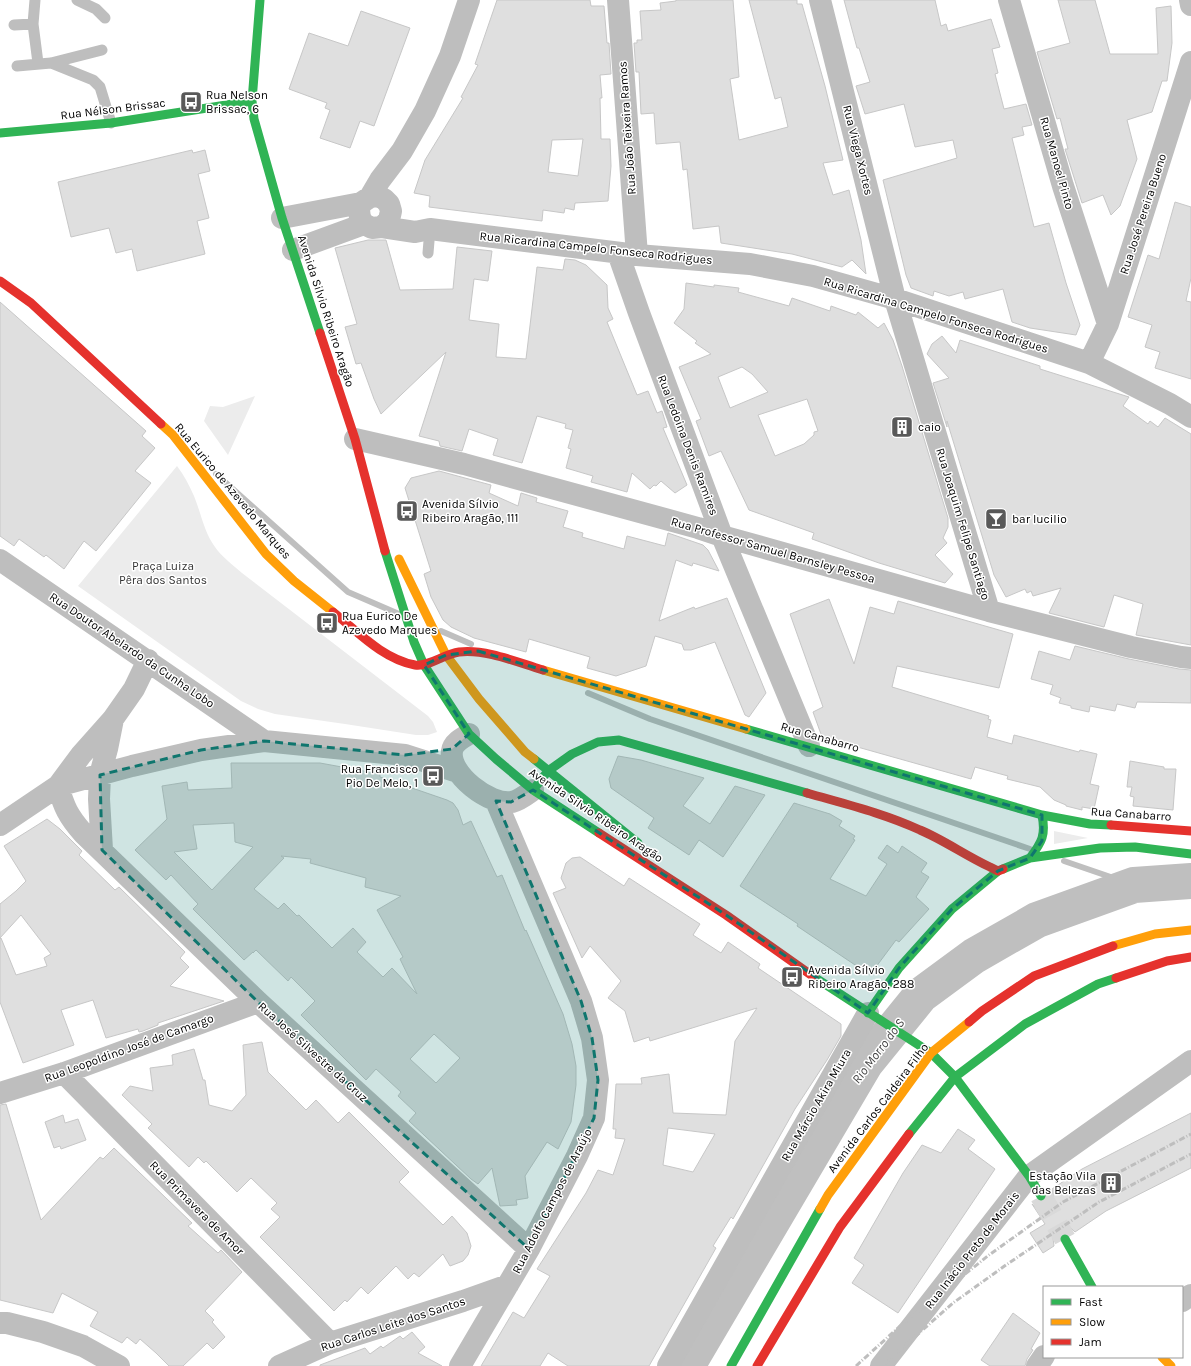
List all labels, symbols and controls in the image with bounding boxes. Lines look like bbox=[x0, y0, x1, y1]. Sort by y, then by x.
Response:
street label: Rua João Teixeira Ramos bbox=[615, 61, 639, 195]
place label: Rua Nelson Brissac, 6 bbox=[206, 88, 268, 116]
bus stop icon: Rua Nelson Brissac, 6 bbox=[178, 89, 204, 115]
street label: Rua Nélson Brissac bbox=[60, 96, 166, 122]
street label: Rua Viega Xortes bbox=[840, 103, 876, 197]
street label: Rua Manoel Pinto bbox=[1037, 115, 1077, 211]
street label: Rua José Pereira Bueno bbox=[1117, 152, 1169, 276]
street label: Rua Ricardina Campelo Fonseca Rodrigues bbox=[479, 229, 713, 267]
street label: Avenida Silvio Ribeiro Aragão bbox=[295, 233, 357, 389]
street label: Rua Ricardina Campelo Fonseca Rodrigues bbox=[822, 274, 1050, 356]
street label: Rua Ledoina Denis Ramires bbox=[655, 373, 721, 517]
building icon: caio bbox=[889, 414, 915, 440]
street label: Rua Eurico de Azevedo Marques bbox=[172, 420, 294, 562]
place label: caio bbox=[918, 420, 941, 434]
street label: Rua Joaquim Felipe Santiago bbox=[933, 446, 993, 602]
place label: Avenida Sílvio Ribeiro Aragão, 111 bbox=[422, 497, 519, 525]
bus stop icon: Avenida Sílvio Ribeiro Aragão, 111 bbox=[394, 498, 420, 524]
bar icon: bar lucilio bbox=[983, 506, 1009, 532]
place label: bar lucilio bbox=[1012, 512, 1067, 526]
street label: Rua Professor Samuel Barnsley Pessoa bbox=[669, 514, 877, 586]
park label: Praça Luiza Pêra dos Santos bbox=[119, 559, 207, 587]
street label: Rua Doutor Abelardo da Cunha Lobo bbox=[47, 589, 217, 711]
place label: Rua Eurico De Azevedo Marques bbox=[342, 609, 437, 637]
bus stop icon: Rua Eurico De Azevedo Marques bbox=[314, 610, 340, 636]
street label: Rua Canabarro bbox=[779, 719, 861, 755]
place label: Rua Francisco Pio De Melo, 1 bbox=[341, 762, 418, 790]
bus stop icon: Rua Francisco Pio De Melo, 1 bbox=[420, 763, 446, 789]
street label: Avenida Silvio Ribeiro Aragão bbox=[526, 765, 666, 865]
street label: Rua Canabarro bbox=[1090, 804, 1172, 824]
place label: Avenida Sílvio Ribeiro Aragão, 288 bbox=[808, 963, 914, 991]
bus stop icon: Avenida Sílvio Ribeiro Aragão, 288 bbox=[779, 964, 805, 990]
street label: Rua José Silvestre da Cruz bbox=[255, 999, 371, 1105]
street label: Rua Leopoldino José de Camargo bbox=[43, 1011, 215, 1085]
water label: Rio Morro do S bbox=[849, 1016, 907, 1086]
street label: Avenida Carlos Caldeira Filho bbox=[825, 1040, 931, 1176]
street label: Rua Márcio Akira Miura bbox=[778, 1046, 854, 1164]
street label: Rua Adolfo Campos de Araújo bbox=[509, 1126, 595, 1276]
street label: Rua Primavera de Amor bbox=[147, 1158, 248, 1259]
place label: Estação Vila das Belezas bbox=[1029, 1169, 1096, 1197]
building icon: Estação Vila das Belezas bbox=[1098, 1170, 1124, 1196]
street label: Rua Inácio Preto de Morais bbox=[922, 1188, 1022, 1312]
legend bbox=[1043, 1286, 1183, 1358]
street label: Rua Carlos Leite dos Santos bbox=[319, 1294, 467, 1354]
text: Fast bbox=[1079, 1295, 1103, 1309]
text: Slow bbox=[1079, 1315, 1105, 1329]
text: Jam bbox=[1079, 1335, 1102, 1349]

